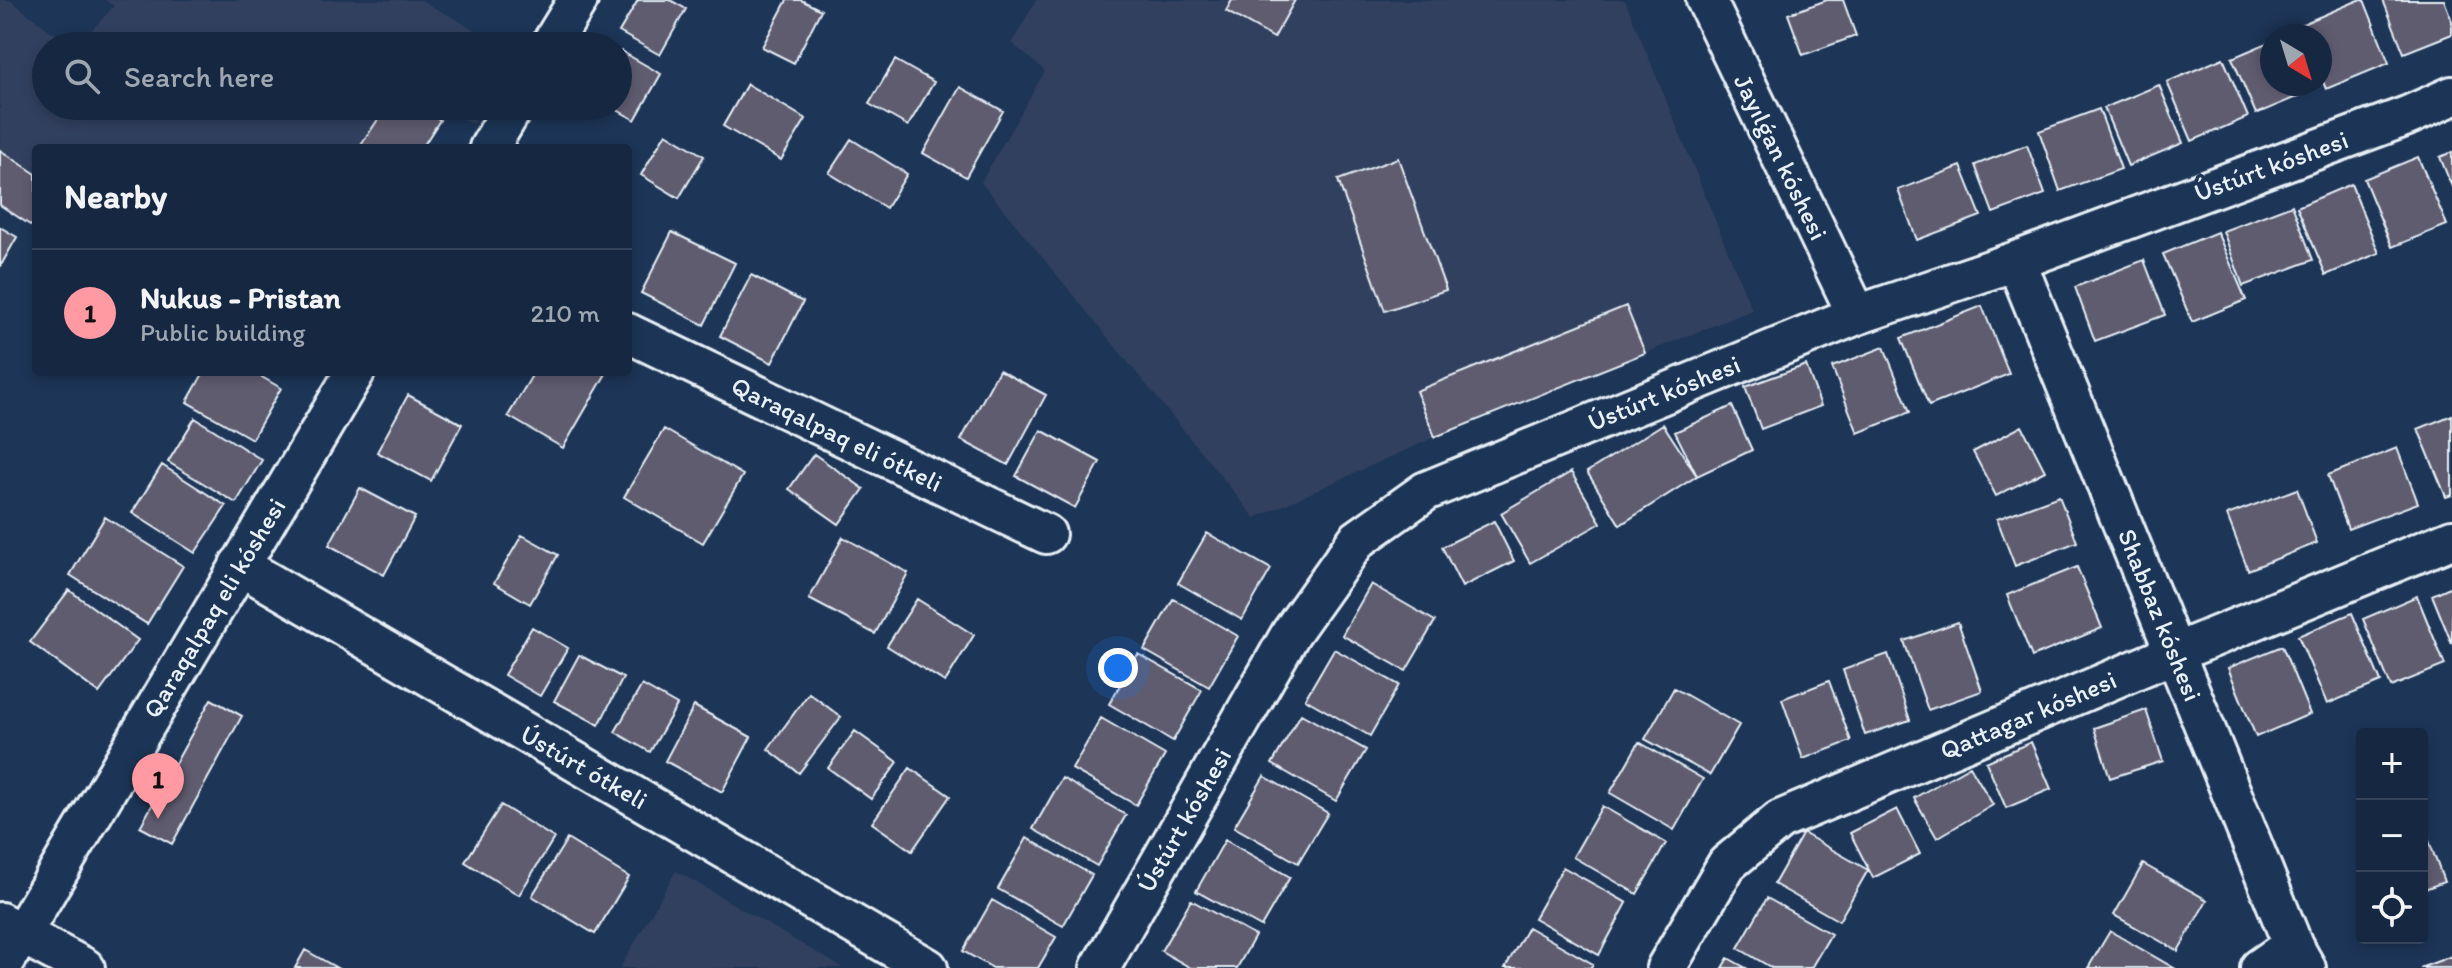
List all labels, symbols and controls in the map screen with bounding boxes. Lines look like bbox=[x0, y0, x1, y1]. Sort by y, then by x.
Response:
north arrow bbox=[2260, 24, 2332, 96]
search box bbox=[32, 32, 632, 120]
icon: search bbox=[60, 54, 104, 98]
text: Search here bbox=[124, 58, 274, 95]
street label: Jayılǵan kóshesi bbox=[1727, 69, 1835, 245]
street label: Ústúrt kóshesi bbox=[2190, 123, 2352, 209]
text: Nearby bbox=[64, 176, 167, 217]
text: Nukus - Pristan bbox=[140, 279, 341, 316]
text: 1 bbox=[84, 297, 96, 329]
text: 210 m bbox=[531, 297, 600, 329]
text: Public building bbox=[140, 316, 306, 348]
street label: Ústúrt kóshesi bbox=[1583, 348, 1745, 438]
street label: Qaraqalpaq eli ótkeli bbox=[726, 369, 948, 499]
street label: Qaraqalpaq eli kóshesi bbox=[136, 492, 292, 724]
street label: Shabbaz kóshesi bbox=[2111, 524, 2209, 706]
your location bbox=[1098, 648, 1138, 688]
street label: Qattagar kóshesi bbox=[1935, 663, 2121, 767]
street label: Ústúrt ótkeli bbox=[515, 718, 653, 816]
map controls bbox=[2356, 728, 2428, 944]
button: + bbox=[2356, 728, 2428, 800]
street label: Ústúrt kóshesi bbox=[1130, 742, 1238, 898]
pin: 1 bbox=[132, 753, 184, 819]
button: − bbox=[2356, 800, 2428, 872]
button: locate bbox=[2356, 872, 2428, 944]

